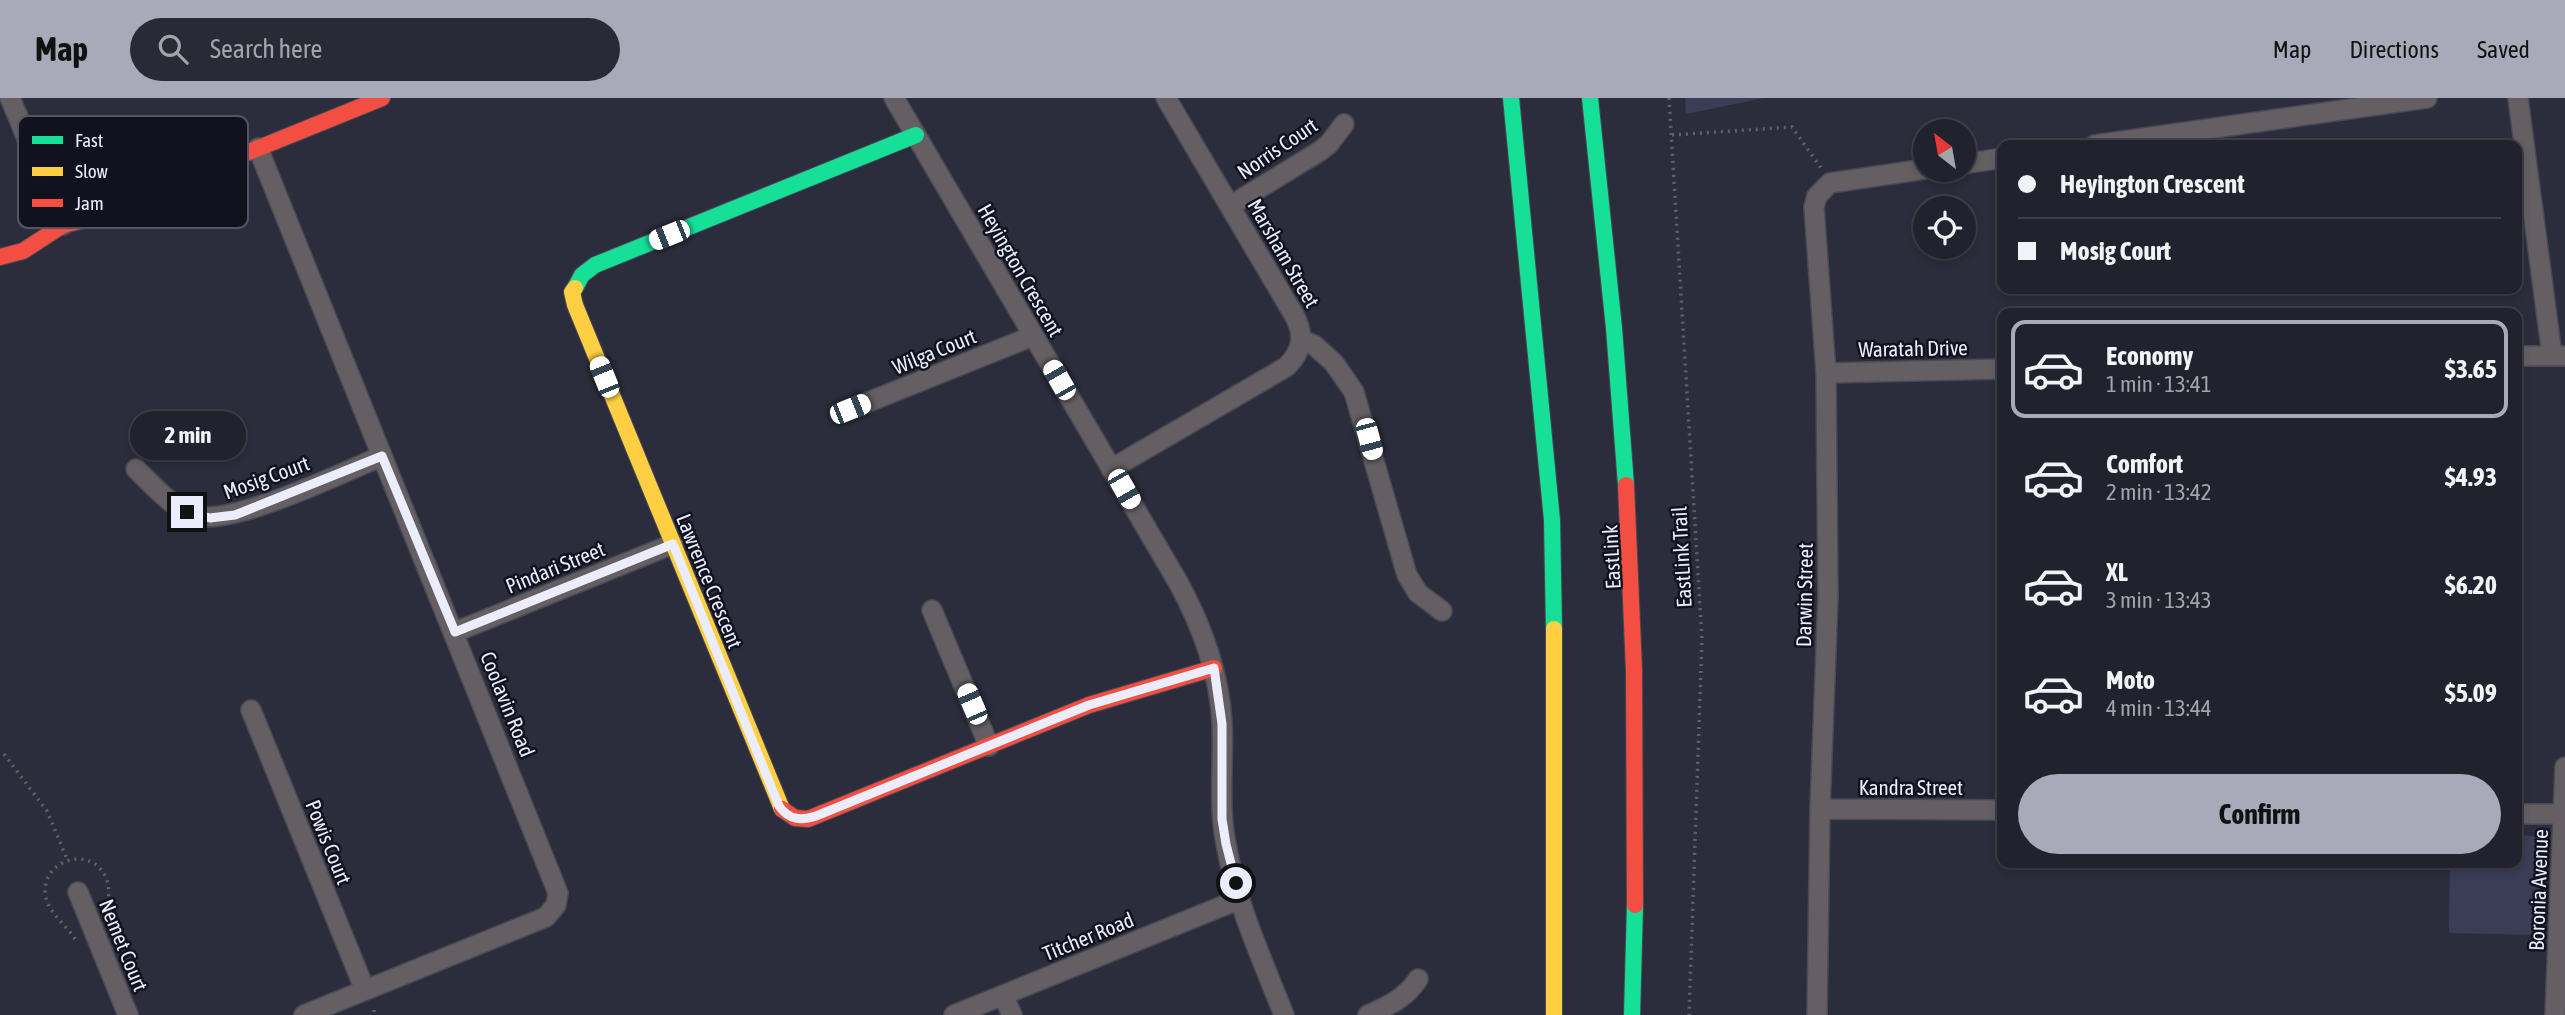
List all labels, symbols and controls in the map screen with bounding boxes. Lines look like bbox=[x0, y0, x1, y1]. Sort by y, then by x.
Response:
search box bbox=[130, 18, 620, 81]
text: Map bbox=[35, 30, 88, 68]
icon: search bbox=[154, 30, 192, 68]
text: Search here bbox=[210, 34, 322, 64]
text: Map bbox=[2273, 36, 2311, 63]
text: Directions bbox=[2349, 36, 2439, 63]
text: Saved bbox=[2477, 36, 2530, 63]
street label: Norris Court bbox=[1232, 113, 1322, 183]
legend bbox=[18, 116, 248, 228]
north arrow bbox=[1913, 119, 1976, 182]
map controls bbox=[1913, 119, 1976, 259]
text: Fast bbox=[75, 129, 103, 151]
text: Slow bbox=[75, 160, 109, 182]
text: Heyington Crescent bbox=[2060, 169, 2245, 199]
text: Jam bbox=[75, 192, 104, 214]
street label: Marsham Street bbox=[1243, 194, 1325, 312]
button: locate bbox=[1913, 196, 1976, 259]
street label: Heyington Crescent bbox=[973, 199, 1069, 341]
car bbox=[646, 217, 693, 253]
text: Mosig Court bbox=[2060, 236, 2171, 266]
street label: Wilga Court bbox=[889, 323, 979, 379]
street label: Waratah Drive bbox=[1858, 335, 1968, 361]
icon: car bbox=[2022, 338, 2085, 401]
text: Economy bbox=[2106, 341, 2193, 371]
car bbox=[587, 354, 622, 400]
text: $3.65 bbox=[2445, 354, 2497, 384]
car bbox=[1040, 357, 1079, 403]
text: 1 min · 13:41 bbox=[2106, 371, 2212, 397]
car bbox=[827, 391, 874, 427]
callout: 2 min bbox=[129, 410, 245, 460]
car bbox=[1354, 416, 1385, 462]
text: 2 min bbox=[165, 422, 211, 448]
icon: car bbox=[2022, 446, 2085, 509]
text: Comfort bbox=[2106, 449, 2183, 479]
street label: Mosig Court bbox=[220, 450, 312, 504]
text: $4.93 bbox=[2445, 462, 2497, 492]
car bbox=[1105, 466, 1144, 512]
text: 2 min · 13:42 bbox=[2106, 479, 2212, 505]
route end bbox=[171, 496, 203, 528]
street label: EastLink Trail bbox=[1666, 505, 1696, 608]
street label: Lawrence Crescent bbox=[672, 510, 748, 652]
street label: EastLink bbox=[1597, 524, 1625, 590]
street label: Pindari Street bbox=[502, 536, 608, 598]
street label: Darwin Street bbox=[1791, 543, 1817, 647]
icon: car bbox=[2022, 554, 2085, 617]
text: XL bbox=[2106, 557, 2128, 587]
text: $6.20 bbox=[2445, 570, 2497, 600]
text: 3 min · 13:43 bbox=[2106, 587, 2212, 613]
street label: Coolavin Road bbox=[476, 648, 540, 760]
icon: car bbox=[2022, 662, 2085, 725]
text: Moto bbox=[2106, 665, 2155, 695]
text: $5.09 bbox=[2445, 678, 2497, 708]
car bbox=[955, 681, 990, 727]
text: 4 min · 13:44 bbox=[2106, 695, 2212, 721]
button: Confirm bbox=[2018, 774, 2501, 854]
street label: Kandra Street bbox=[1859, 775, 1963, 799]
street label: Powis Court bbox=[301, 796, 357, 888]
street label: Boronia Avenue bbox=[2524, 829, 2552, 951]
route start bbox=[1220, 867, 1252, 899]
street label: Nemet Court bbox=[95, 896, 153, 994]
street label: Titcher Road bbox=[1039, 907, 1137, 965]

